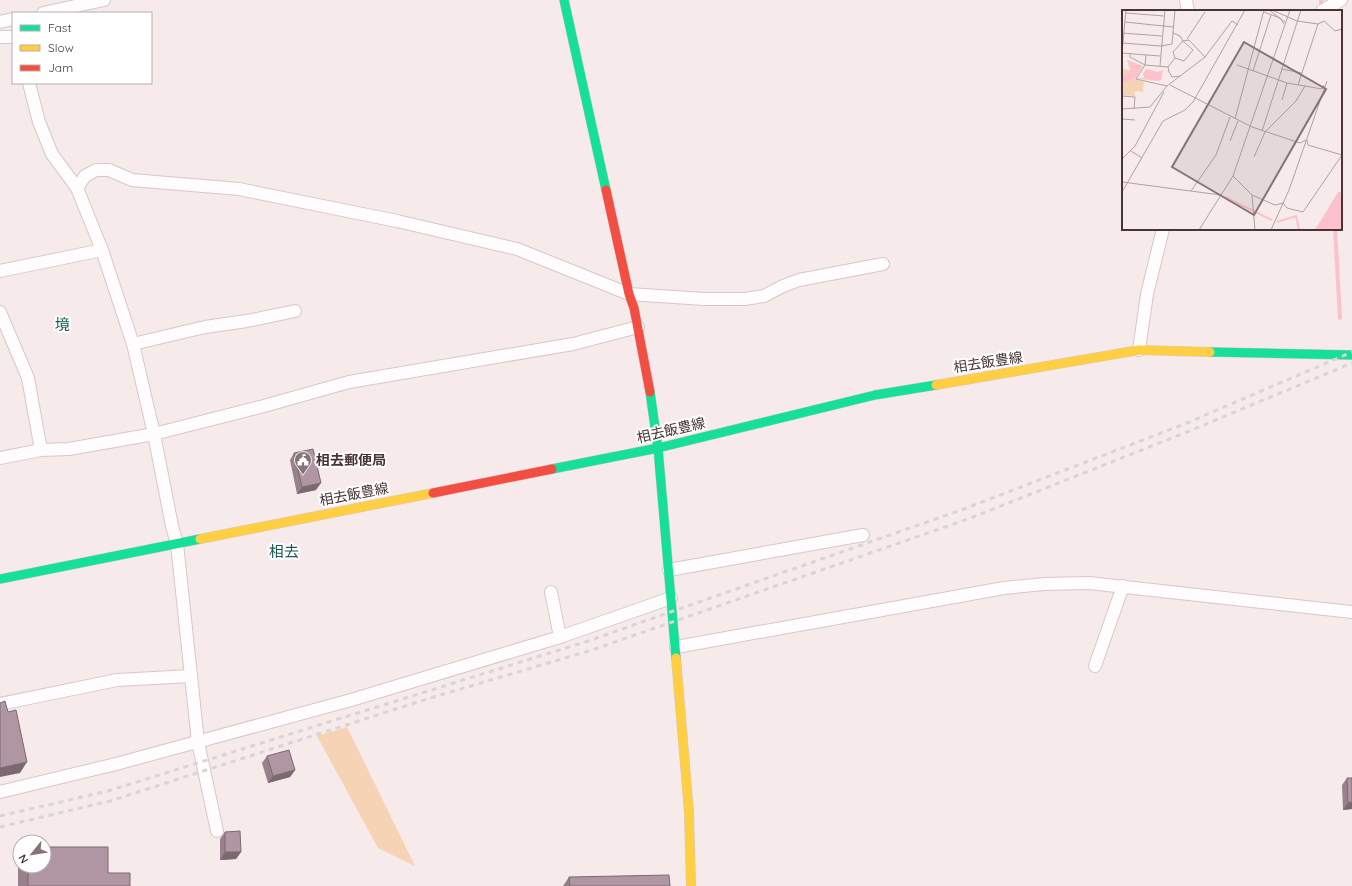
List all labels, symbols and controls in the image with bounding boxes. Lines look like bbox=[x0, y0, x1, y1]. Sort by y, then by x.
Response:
inset map bbox=[1122, 10, 1342, 230]
legend bbox=[12, 12, 152, 84]
text: Fast bbox=[48, 20, 72, 35]
text: Slow bbox=[48, 40, 74, 55]
text: Jam bbox=[48, 60, 73, 75]
district label: 境 bbox=[54, 315, 70, 334]
street label: 相去飯豊線 bbox=[952, 348, 1024, 376]
street label: 相去飯豊線 bbox=[635, 413, 707, 447]
public building icon: 相去郵便局 bbox=[293, 450, 313, 475]
place label: 相去郵便局 bbox=[316, 451, 386, 469]
street label: 相去飯豊線 bbox=[318, 478, 390, 510]
district label: 相去 bbox=[269, 542, 299, 561]
north arrow bbox=[12, 834, 52, 874]
text: N bbox=[15, 852, 31, 866]

